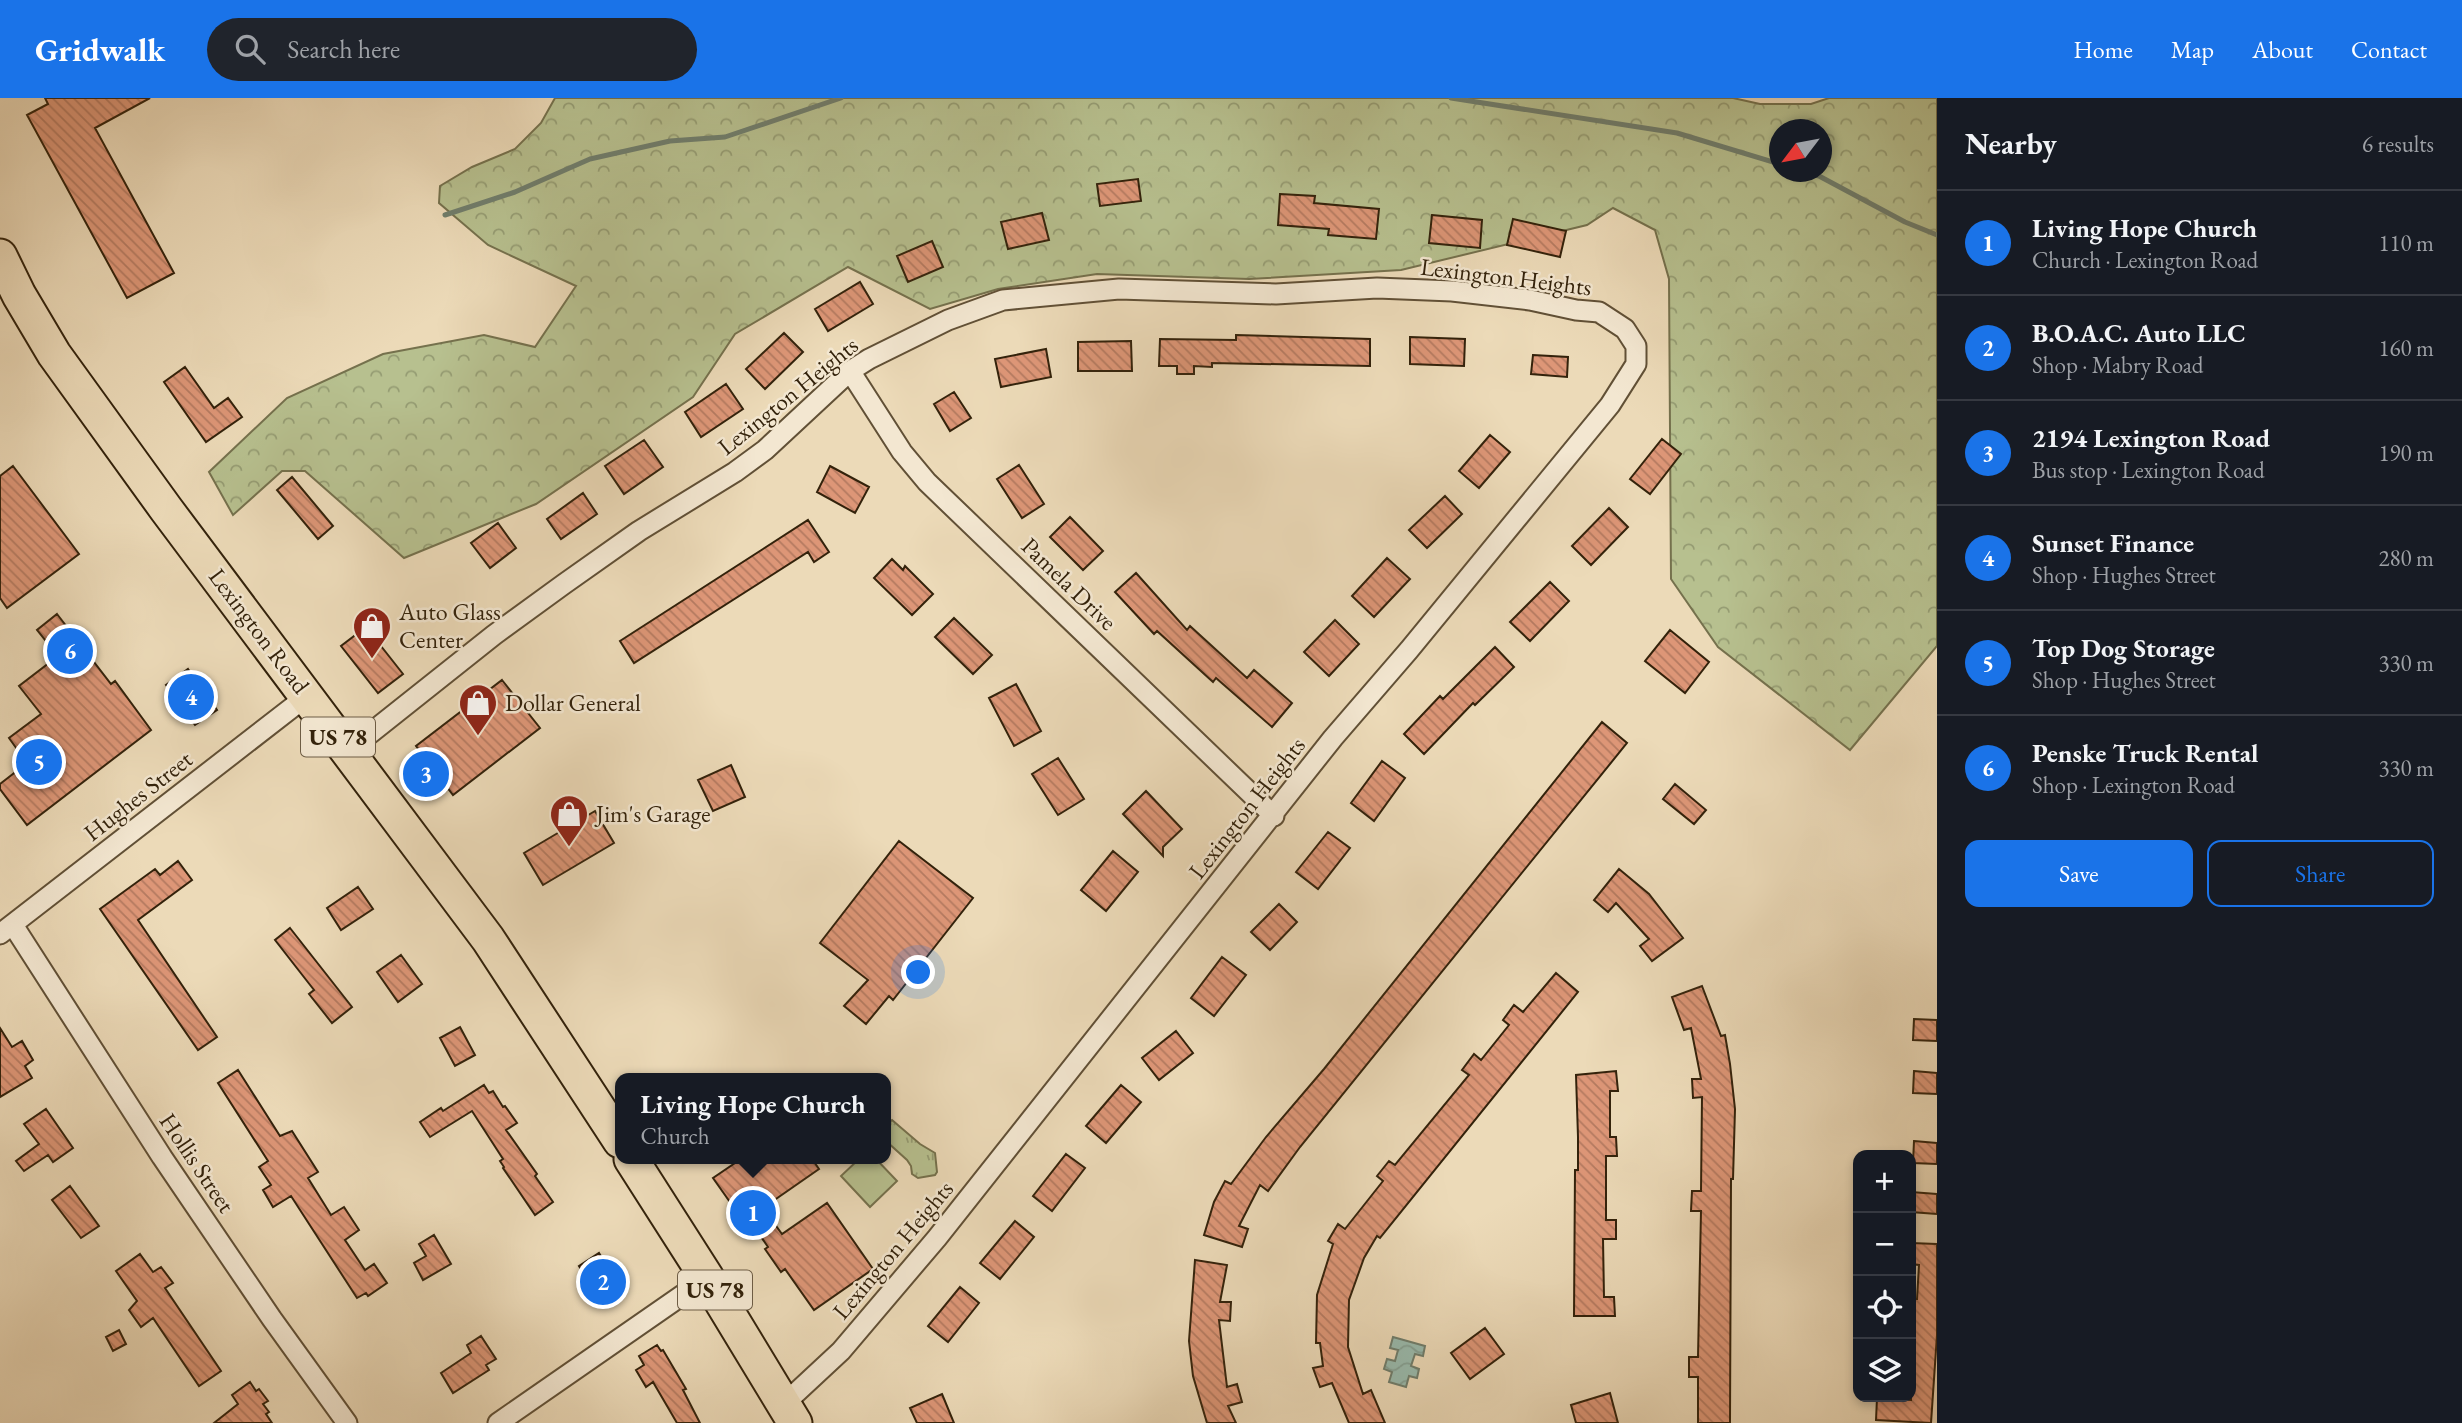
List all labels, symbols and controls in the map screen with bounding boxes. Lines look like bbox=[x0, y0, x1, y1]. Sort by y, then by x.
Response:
search box bbox=[207, 18, 697, 81]
text: Gridwalk bbox=[35, 28, 165, 71]
icon: search bbox=[231, 30, 269, 68]
text: Search here bbox=[287, 32, 400, 66]
text: Home bbox=[2073, 34, 2133, 65]
text: Map bbox=[2171, 34, 2214, 65]
text: About bbox=[2252, 34, 2313, 65]
text: Contact bbox=[2351, 34, 2427, 65]
north arrow bbox=[1769, 119, 1832, 182]
text: Nearby bbox=[1965, 124, 2057, 163]
text: 6 results bbox=[2362, 129, 2434, 159]
text: Living Hope Church bbox=[2032, 211, 2257, 245]
text: 1 bbox=[1982, 228, 1994, 258]
text: 110 m bbox=[2378, 228, 2434, 258]
text: Church · Lexington Road bbox=[2032, 245, 2258, 275]
street label: Lexington Heights bbox=[1419, 251, 1593, 302]
text: B.O.A.C. Auto LLC bbox=[2032, 316, 2246, 350]
street label: Lexington Heights bbox=[711, 329, 864, 462]
text: 2 bbox=[1982, 333, 1994, 363]
text: 160 m bbox=[2378, 333, 2434, 363]
text: Shop · Mabry Road bbox=[2032, 350, 2203, 380]
text: 2194 Lexington Road bbox=[2032, 421, 2270, 455]
text: 3 bbox=[1982, 438, 1994, 468]
text: 190 m bbox=[2378, 438, 2434, 468]
text: Bus stop · Lexington Road bbox=[2032, 455, 2265, 485]
text: Sunset Finance bbox=[2032, 526, 2194, 560]
street label: Pamela Drive bbox=[1015, 530, 1124, 637]
text: 4 bbox=[1982, 543, 1994, 573]
text: 280 m bbox=[2378, 543, 2434, 573]
text: Shop · Hughes Street bbox=[2032, 560, 2216, 590]
street label: Lexington Road bbox=[202, 562, 317, 700]
place label: Auto Glass Center bbox=[398, 596, 501, 655]
shop icon: Auto Glass Center bbox=[351, 605, 393, 660]
pin: 6 bbox=[47, 625, 93, 677]
text: Top Dog Storage bbox=[2032, 631, 2215, 665]
text: 5 bbox=[1982, 648, 1994, 678]
text: 330 m bbox=[2378, 648, 2434, 678]
text: Shop · Hughes Street bbox=[2032, 665, 2216, 695]
pin: 4 bbox=[168, 671, 214, 723]
shop icon: Dollar General bbox=[457, 682, 499, 737]
place label: Dollar General bbox=[505, 687, 641, 718]
road number: US 78 bbox=[301, 718, 375, 757]
street label: Lexington Heights bbox=[1181, 730, 1312, 885]
pin: 5 bbox=[16, 736, 62, 788]
text: Penske Truck Rental bbox=[2032, 736, 2259, 770]
street label: Hughes Street bbox=[77, 743, 199, 848]
pin: 3 bbox=[403, 748, 449, 800]
text: 6 bbox=[1982, 753, 1994, 783]
text: 330 m bbox=[2378, 753, 2434, 783]
text: Shop · Lexington Road bbox=[2032, 770, 2235, 800]
shop icon: Jim's Garage bbox=[548, 793, 590, 848]
place label: Jim's Garage bbox=[594, 798, 711, 829]
button: Save bbox=[1965, 840, 2193, 907]
button: Share bbox=[2207, 840, 2434, 907]
your location bbox=[901, 955, 935, 989]
popup bbox=[615, 1073, 891, 1164]
text: Living Hope Church bbox=[641, 1087, 866, 1121]
street label: Hollis Street bbox=[153, 1107, 242, 1219]
text: Church bbox=[641, 1121, 710, 1151]
map controls bbox=[1853, 1150, 1916, 1402]
button: + bbox=[1853, 1150, 1916, 1213]
street label: Lexington Heights bbox=[825, 1174, 960, 1326]
pin: 1 bbox=[730, 1187, 776, 1239]
button: − bbox=[1853, 1213, 1916, 1276]
pin: 2 bbox=[580, 1256, 626, 1308]
road number: US 78 bbox=[678, 1270, 752, 1310]
button: locate bbox=[1853, 1276, 1916, 1339]
button: layers bbox=[1853, 1339, 1916, 1402]

